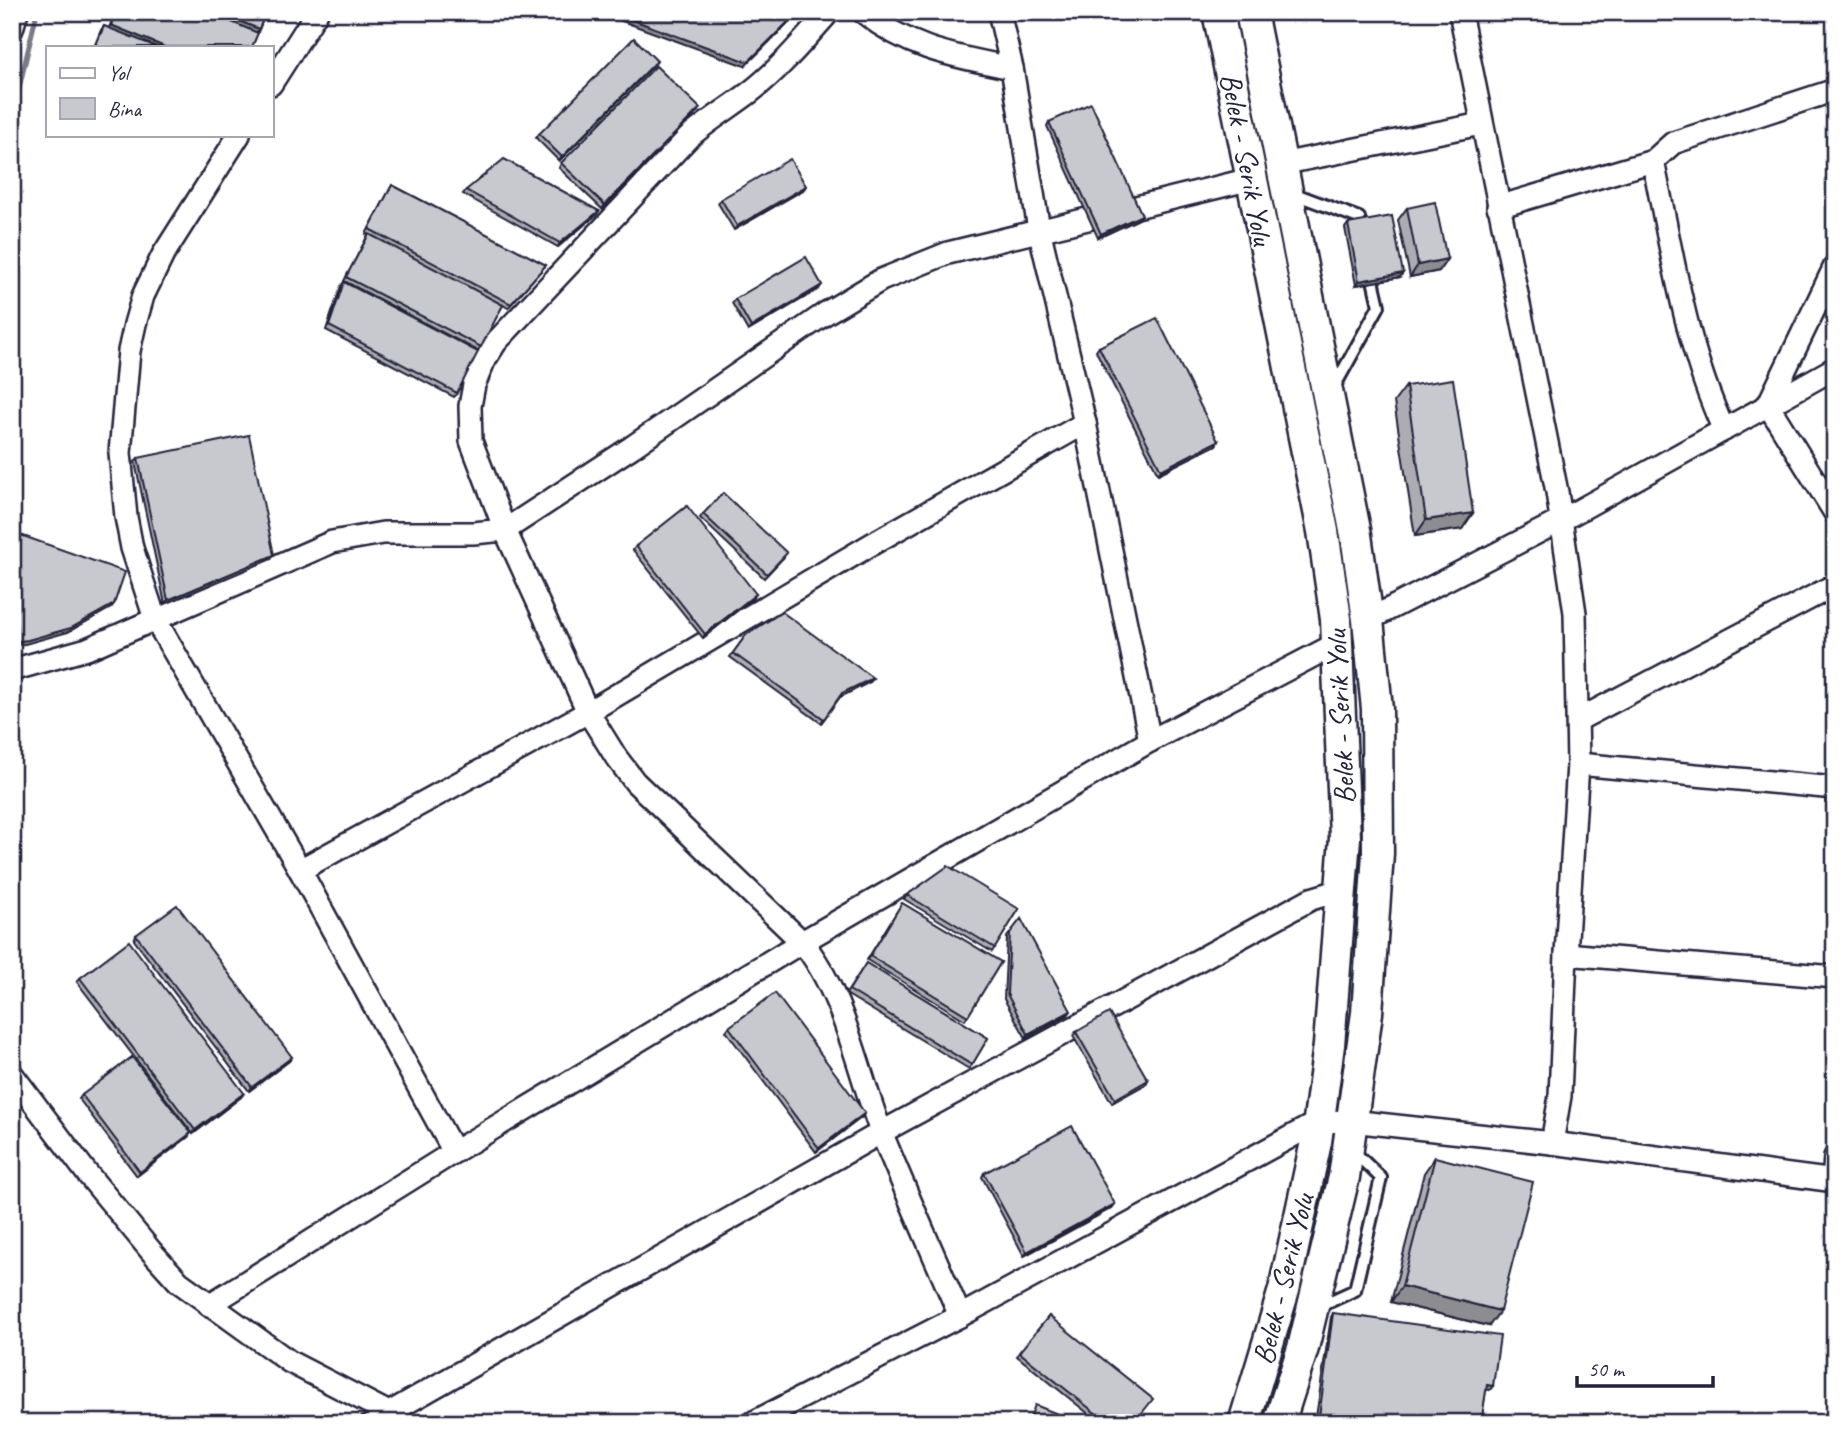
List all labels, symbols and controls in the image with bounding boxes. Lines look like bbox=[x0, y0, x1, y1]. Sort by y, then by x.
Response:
legend bbox=[46, 46, 273, 136]
text: Yol bbox=[108, 60, 132, 86]
street label: Belek - Serik Yolu bbox=[1212, 70, 1283, 250]
text: Bina bbox=[108, 96, 143, 122]
street label: Belek - Serik Yolu bbox=[1316, 627, 1364, 805]
street label: Belek - Serik Yolu bbox=[1243, 1188, 1323, 1368]
scale bar bbox=[1577, 1344, 1714, 1388]
text: 50 m bbox=[1588, 1356, 1626, 1382]

